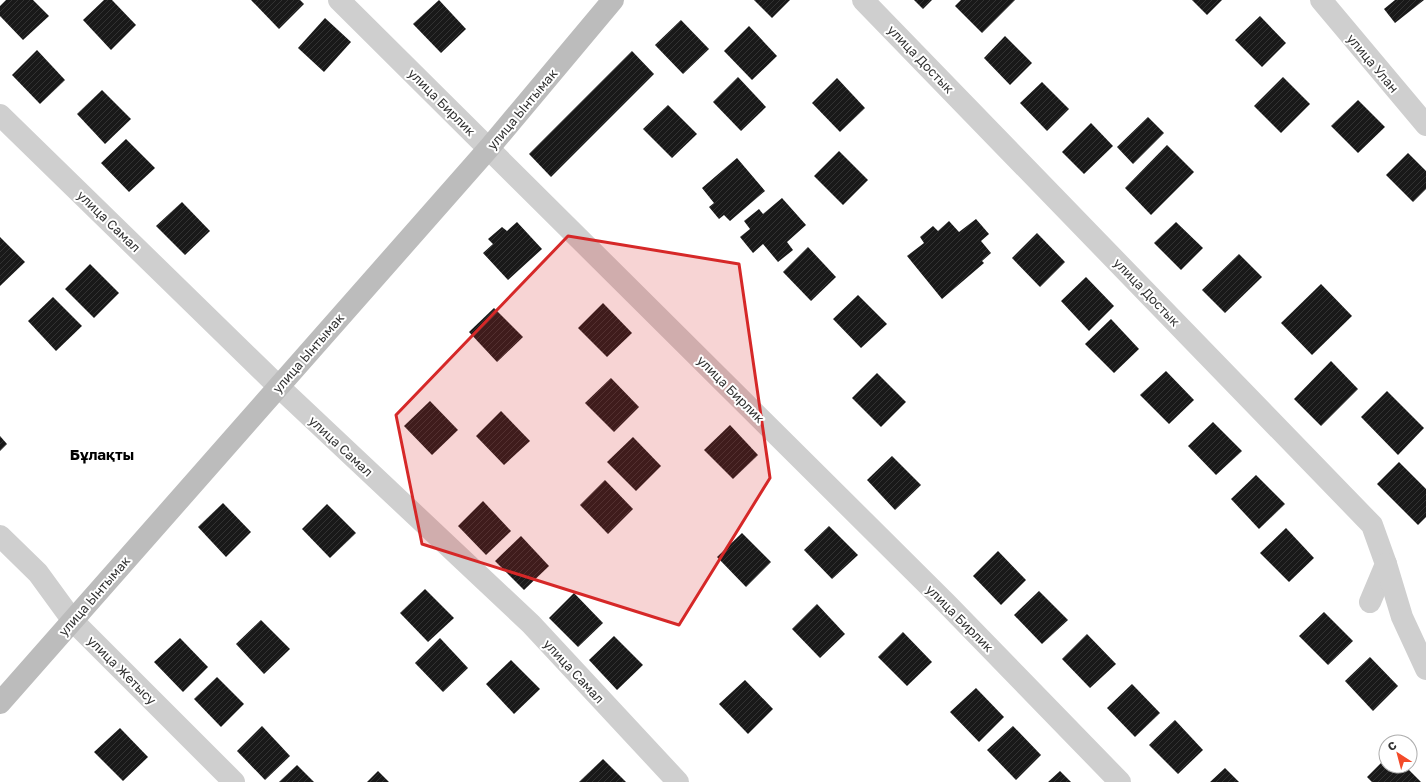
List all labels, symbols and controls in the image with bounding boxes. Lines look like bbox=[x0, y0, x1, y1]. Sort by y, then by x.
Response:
street label: улица Достык bbox=[884, 21, 958, 97]
street label: улица Улан bbox=[1344, 30, 1402, 96]
street label: улица Бирлик bbox=[405, 65, 479, 139]
street label: улица Ынтымак bbox=[483, 65, 561, 153]
street label: улица Самал bbox=[74, 187, 144, 255]
street label: улица Достык bbox=[1110, 254, 1184, 330]
street label: улица Ынтымак bbox=[269, 309, 347, 396]
street label: улица Бирлик bbox=[694, 352, 768, 426]
street label: улица Самал bbox=[306, 412, 376, 480]
district label: Бұлақты bbox=[70, 445, 134, 464]
street label: улица Ынтымак bbox=[55, 552, 133, 639]
street label: улица Бирлик bbox=[923, 581, 997, 655]
street label: улица Жетысу bbox=[84, 632, 160, 708]
street label: улица Самал bbox=[540, 636, 608, 706]
north arrow bbox=[1378, 734, 1418, 774]
text: С bbox=[1385, 738, 1399, 753]

